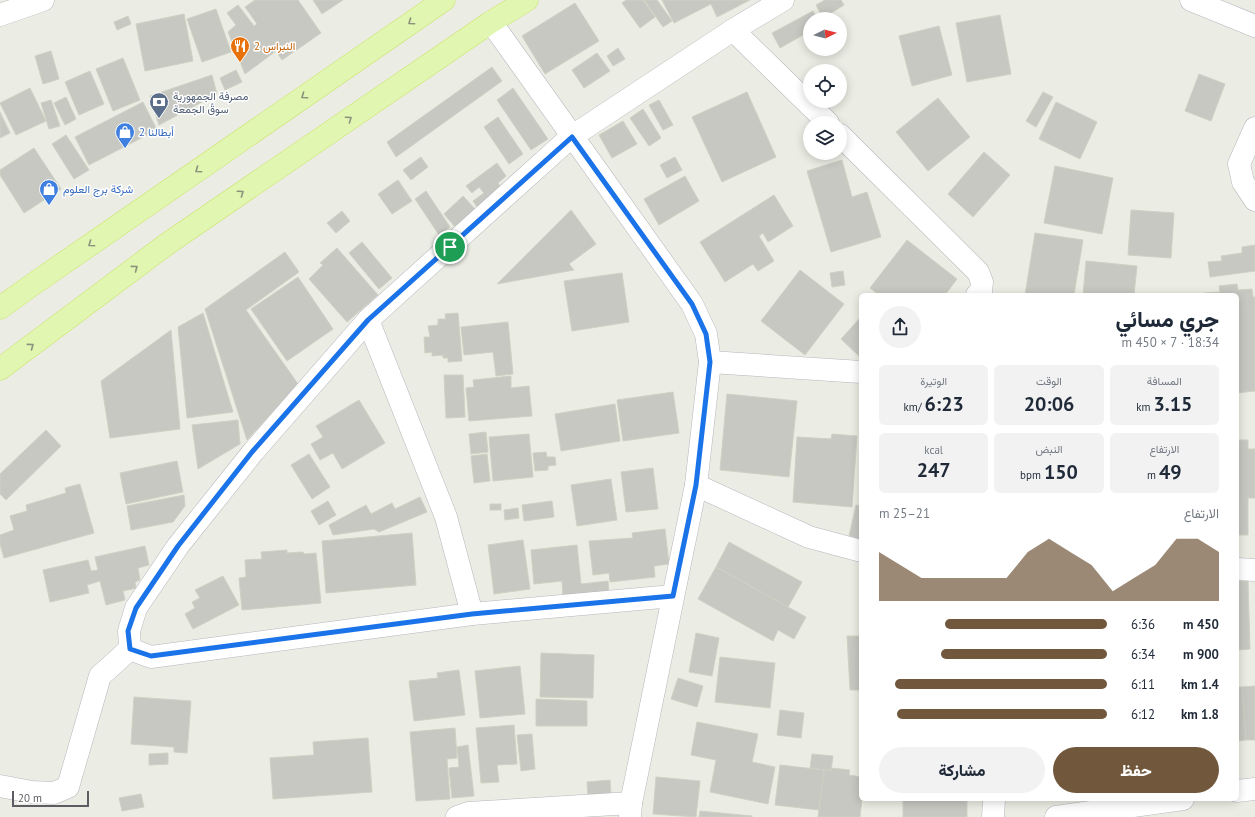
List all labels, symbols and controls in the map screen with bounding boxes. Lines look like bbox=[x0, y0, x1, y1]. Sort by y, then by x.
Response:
north arrow bbox=[803, 12, 847, 56]
map controls bbox=[803, 12, 847, 160]
one-way arrow bbox=[409, 17, 416, 24]
restaurant icon: النبراس 2 bbox=[229, 35, 251, 63]
place label: النبراس 2 bbox=[254, 39, 295, 53]
button: locate bbox=[803, 64, 847, 108]
place label: مصرفة الجمهورية سوقً الجمعة bbox=[173, 89, 248, 116]
bank icon: مصرفة الجمهورية سوقً الجمعة bbox=[148, 91, 170, 119]
one-way arrow bbox=[302, 91, 309, 98]
button: layers bbox=[803, 116, 847, 160]
one-way arrow bbox=[344, 117, 351, 124]
shop icon: أبطالنا 2 bbox=[114, 121, 136, 149]
place label: أبطالنا 2 bbox=[139, 125, 174, 139]
one-way arrow bbox=[195, 165, 202, 172]
shop icon: شركة برج العلوم bbox=[38, 178, 60, 206]
place label: شركة برج العلوم bbox=[63, 182, 133, 197]
one-way arrow bbox=[237, 191, 244, 198]
pin bbox=[433, 230, 467, 264]
icon: arrive bbox=[439, 236, 461, 258]
one-way arrow bbox=[88, 239, 95, 246]
one-way arrow bbox=[131, 266, 138, 273]
text: جري مسائي bbox=[1115, 305, 1219, 333]
button: share bbox=[879, 306, 921, 348]
text: 18:34 · 7 × 450 m bbox=[1121, 334, 1219, 351]
one-way arrow bbox=[27, 344, 34, 351]
text: الوتيرة bbox=[920, 374, 947, 388]
text: الوقت bbox=[1036, 374, 1062, 388]
text: المسافة bbox=[1147, 374, 1182, 388]
text: 6:23 bbox=[924, 391, 964, 417]
text: 20:06 bbox=[1024, 391, 1074, 417]
text: 3.15 bbox=[1153, 391, 1192, 417]
text: /km bbox=[903, 400, 924, 414]
text: km bbox=[1136, 400, 1153, 414]
text: النبض bbox=[1035, 442, 1063, 456]
text: الارتفاع bbox=[1149, 442, 1179, 456]
text: kcal bbox=[924, 443, 943, 457]
text: 247 bbox=[917, 457, 951, 483]
text: 150 bbox=[1044, 459, 1078, 485]
text: 49 bbox=[1159, 459, 1182, 485]
text: bpm bbox=[1020, 468, 1044, 482]
text: m bbox=[1147, 468, 1159, 482]
text: 21–25 m bbox=[879, 505, 930, 522]
text: الارتفاع bbox=[1184, 505, 1219, 522]
text: 6:36 bbox=[1131, 616, 1155, 633]
text: 450 m bbox=[1183, 616, 1219, 633]
text: 6:34 bbox=[1131, 646, 1155, 663]
text: 900 m bbox=[1183, 646, 1219, 663]
text: 6:11 bbox=[1131, 676, 1155, 693]
text: 1.4 km bbox=[1181, 676, 1219, 693]
text: 6:12 bbox=[1131, 706, 1155, 723]
text: 1.8 km bbox=[1181, 706, 1219, 723]
button: مشاركة bbox=[879, 747, 1045, 793]
button: حفظ bbox=[1053, 747, 1219, 793]
scale bar bbox=[12, 789, 89, 808]
text: 20 m bbox=[18, 791, 42, 805]

